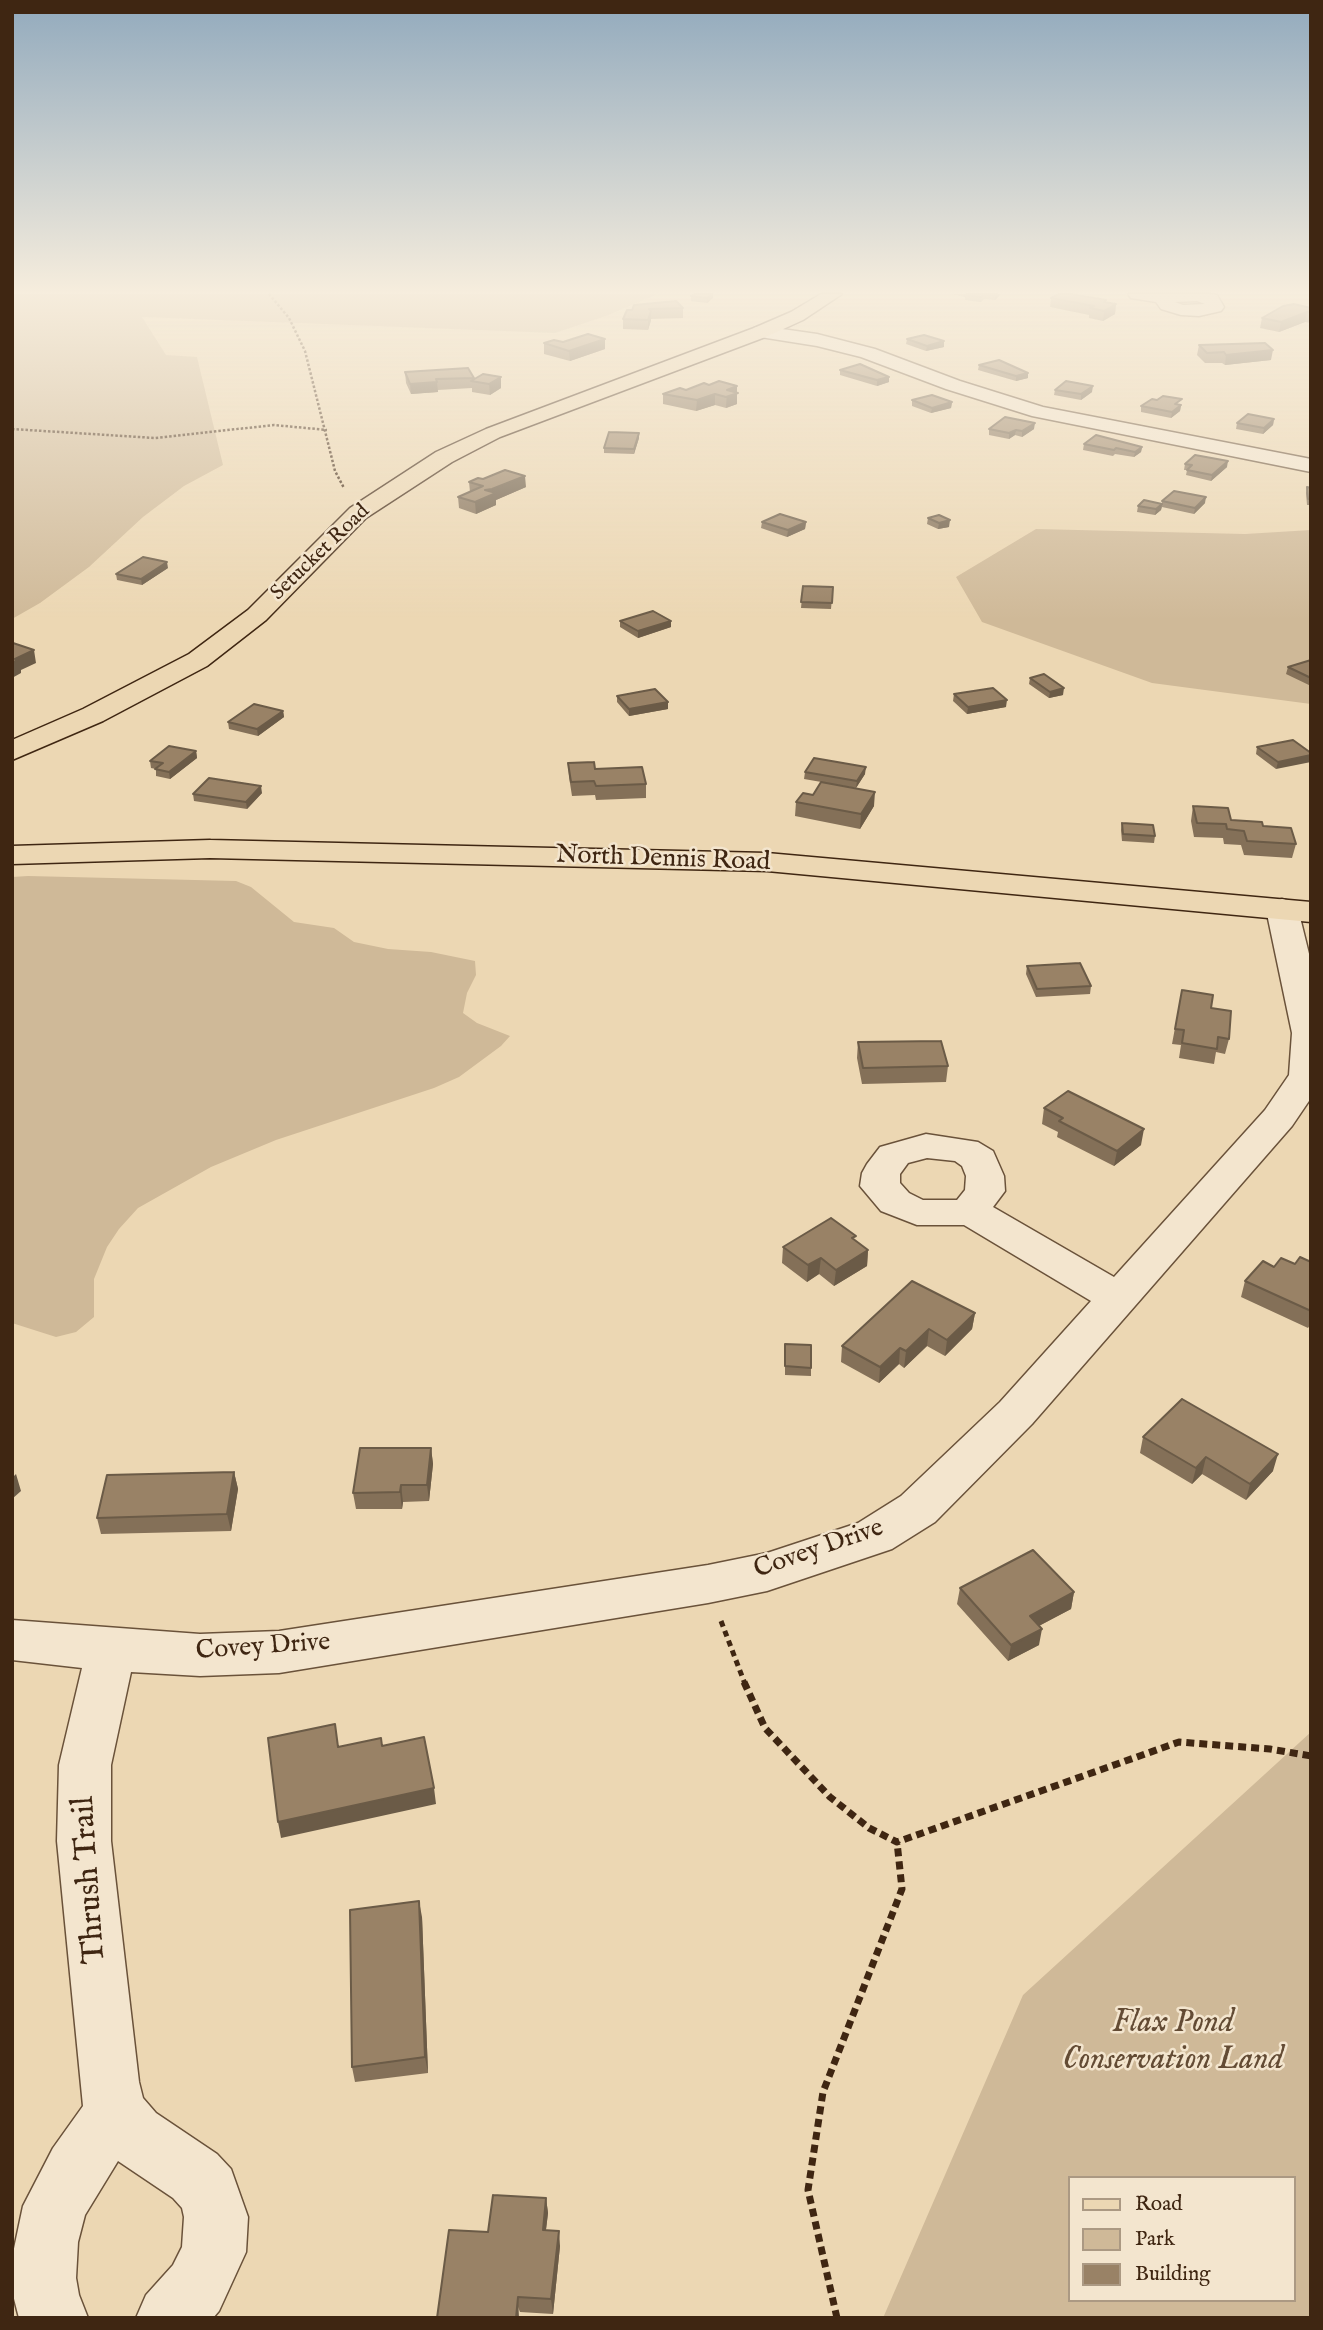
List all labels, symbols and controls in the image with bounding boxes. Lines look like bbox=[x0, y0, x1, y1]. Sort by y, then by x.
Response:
street label: Setucket Road bbox=[266, 500, 376, 606]
street label: North Dennis Road bbox=[555, 841, 771, 879]
street label: Covey Drive bbox=[750, 1513, 888, 1587]
street label: Covey Drive bbox=[195, 1628, 331, 1668]
street label: Thrush Trail bbox=[66, 1795, 116, 1965]
park label: Flax Pond Conservation Land bbox=[1063, 2005, 1283, 2080]
legend bbox=[1068, 2176, 1295, 2302]
text: Road bbox=[1135, 2191, 1182, 2218]
text: Park bbox=[1135, 2226, 1175, 2253]
text: Building bbox=[1135, 2261, 1210, 2288]

